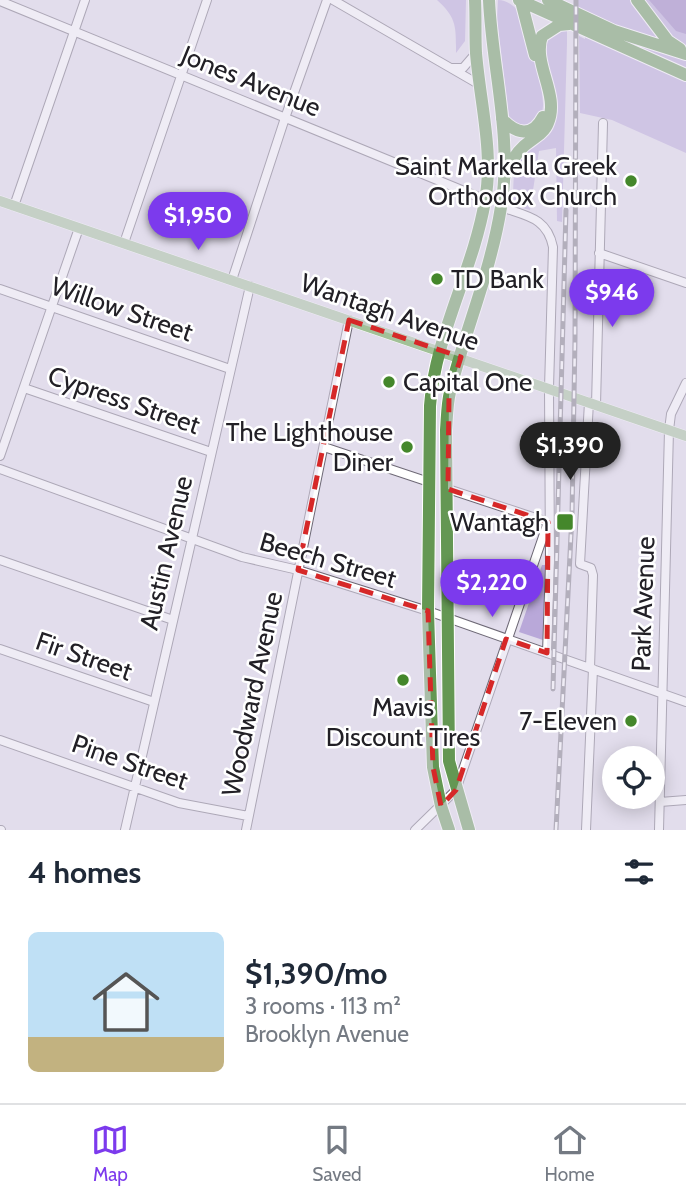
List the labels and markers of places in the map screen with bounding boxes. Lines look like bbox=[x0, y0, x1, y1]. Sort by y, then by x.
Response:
place label: Saint Markella Greek Orthodox Church bbox=[395, 150, 617, 212]
marker: Saint Markella Greek Orthodox Church bbox=[623, 173, 639, 189]
pin: $1,950 bbox=[141, 192, 255, 252]
place label: TD Bank bbox=[451, 263, 544, 295]
pin: $946 bbox=[571, 270, 653, 329]
marker: TD Bank bbox=[429, 271, 445, 287]
place label: Capital One bbox=[403, 366, 532, 398]
marker: Capital One bbox=[381, 374, 397, 390]
place label: The Lighthouse Diner bbox=[226, 416, 394, 478]
pin: $1,390 bbox=[513, 422, 627, 482]
marker: The Lighthouse Diner bbox=[399, 439, 415, 455]
place label: Wantagh bbox=[450, 506, 549, 538]
marker: Wantagh bbox=[555, 512, 575, 532]
pin: $2,220 bbox=[435, 560, 549, 619]
marker: Mavis Discount Tires bbox=[395, 672, 411, 688]
place label: Mavis Discount Tires bbox=[326, 691, 481, 753]
place label: 7-Eleven bbox=[519, 705, 617, 737]
marker: 7-Eleven bbox=[623, 713, 639, 729]

